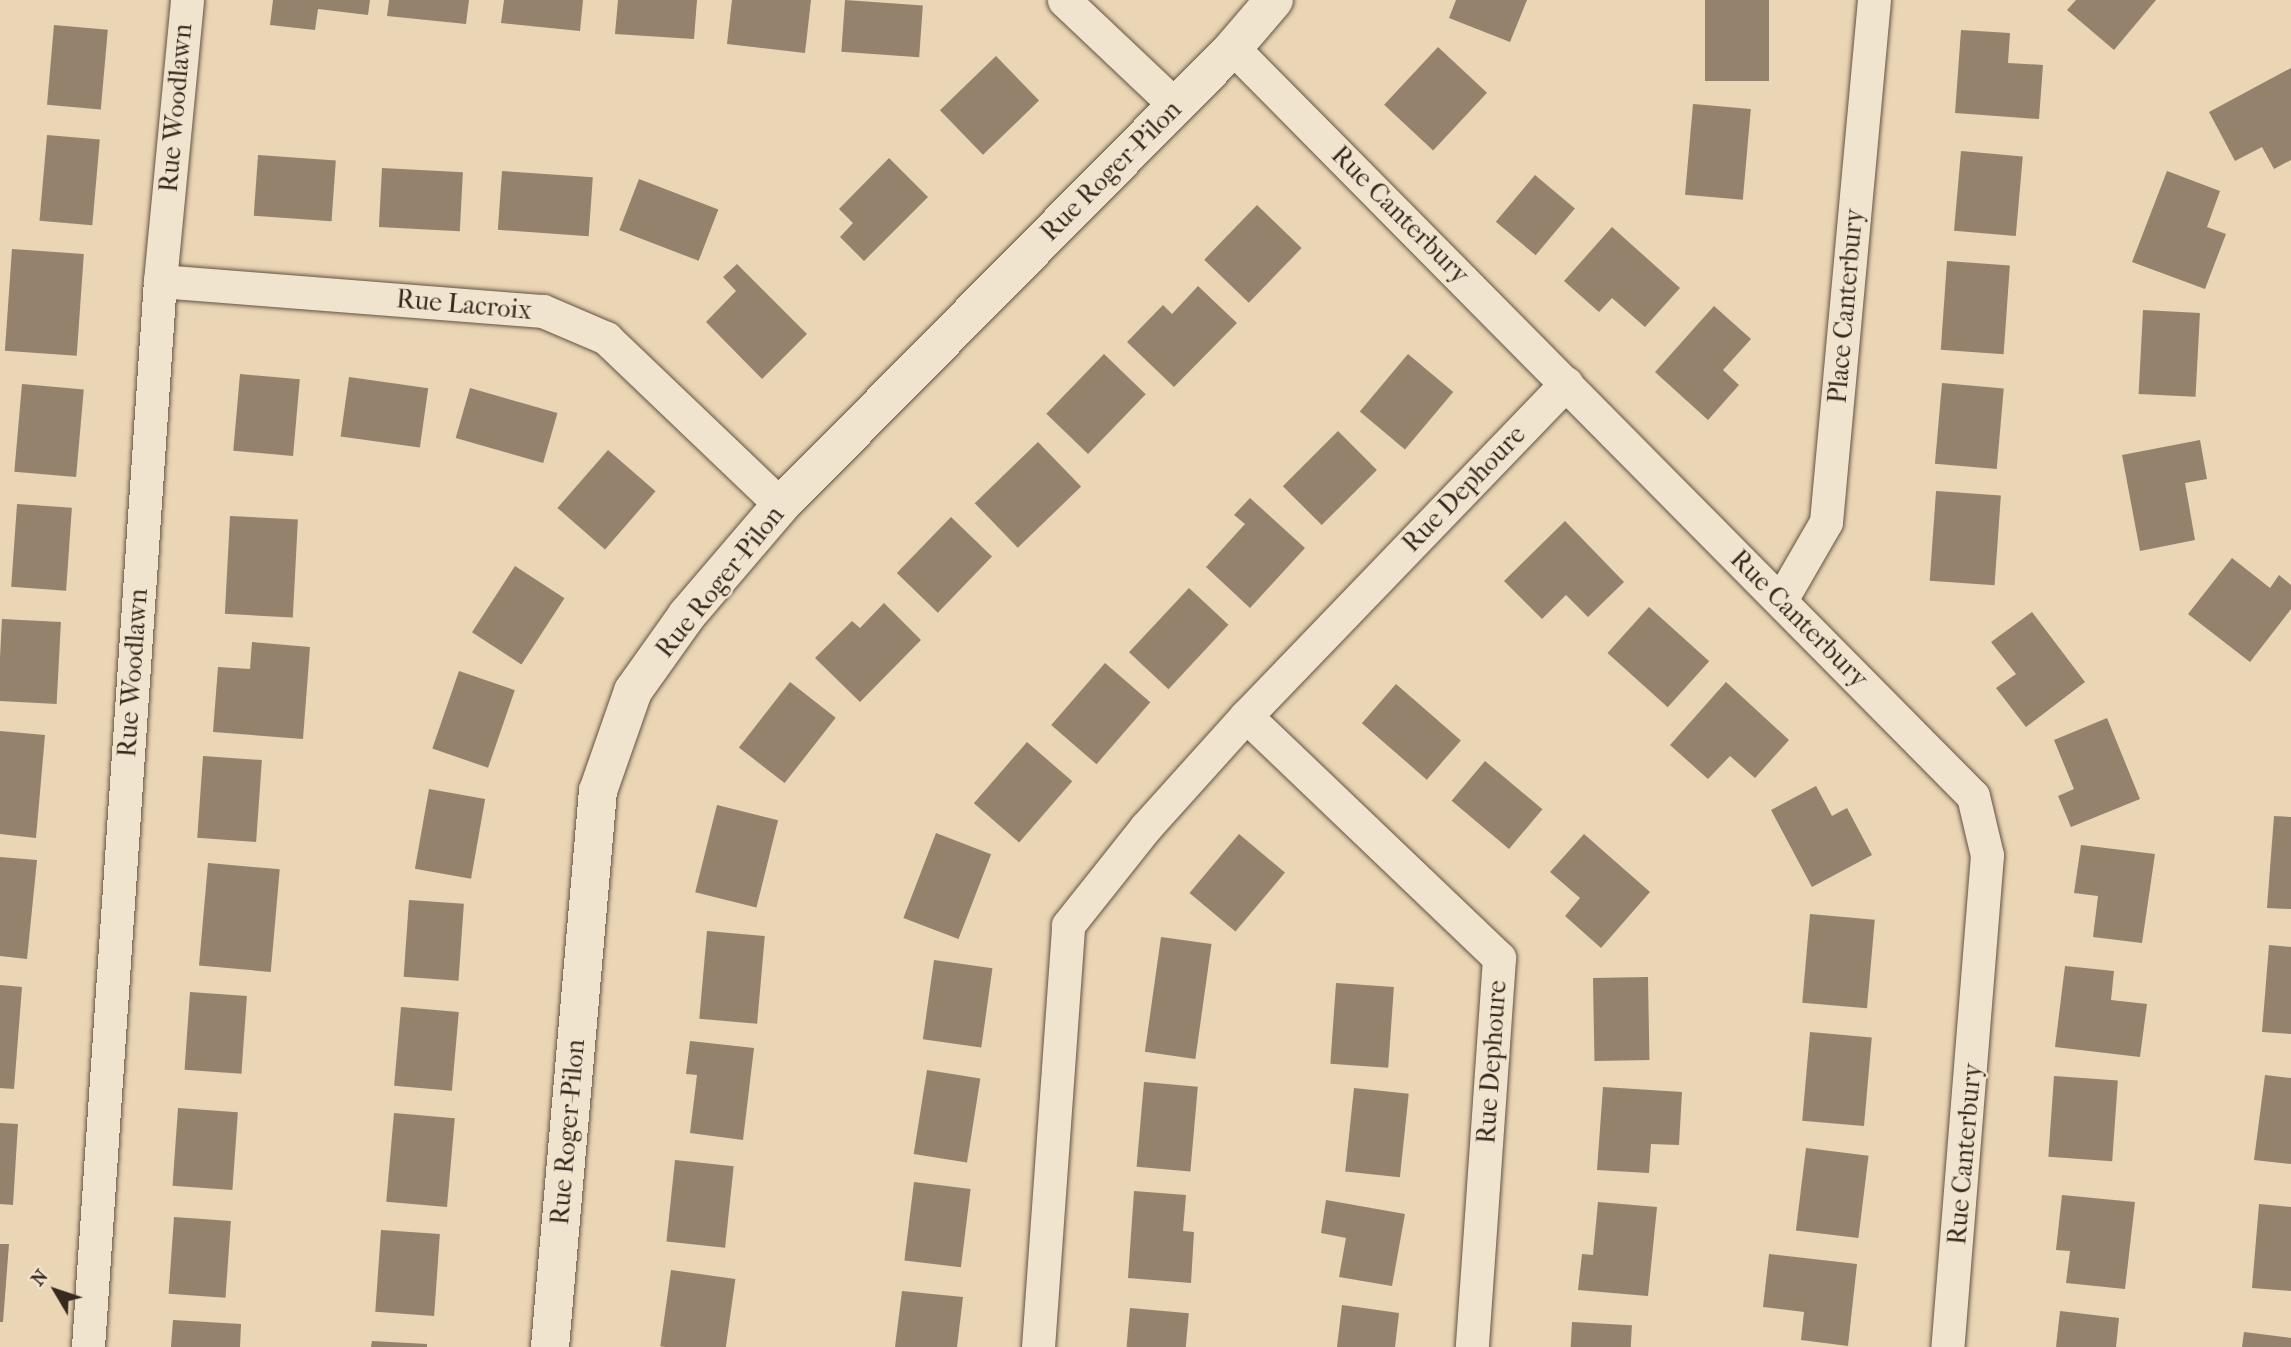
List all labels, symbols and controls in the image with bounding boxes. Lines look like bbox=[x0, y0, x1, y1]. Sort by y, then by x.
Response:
street label: Rue Woodlawn bbox=[153, 22, 199, 194]
street label: Rue Roger-Pilon bbox=[1034, 94, 1188, 248]
street label: Rue Canterbury bbox=[1325, 140, 1475, 290]
street label: Place Canterbury bbox=[1822, 207, 1870, 405]
street label: Rue Lacroix bbox=[395, 284, 533, 326]
street label: Rue Dephoure bbox=[1396, 419, 1532, 559]
street label: Rue Roger-Pilon bbox=[649, 500, 791, 664]
street label: Rue Canterbury bbox=[1724, 544, 1874, 694]
street label: Rue Woodlawn bbox=[112, 588, 154, 758]
street label: Rue Dephoure bbox=[1471, 979, 1513, 1145]
street label: Rue Roger-Pilon bbox=[544, 1038, 592, 1226]
street label: Rue Canterbury bbox=[1942, 1062, 1988, 1246]
north arrow bbox=[21, 1256, 91, 1326]
text: N bbox=[27, 1265, 53, 1290]

